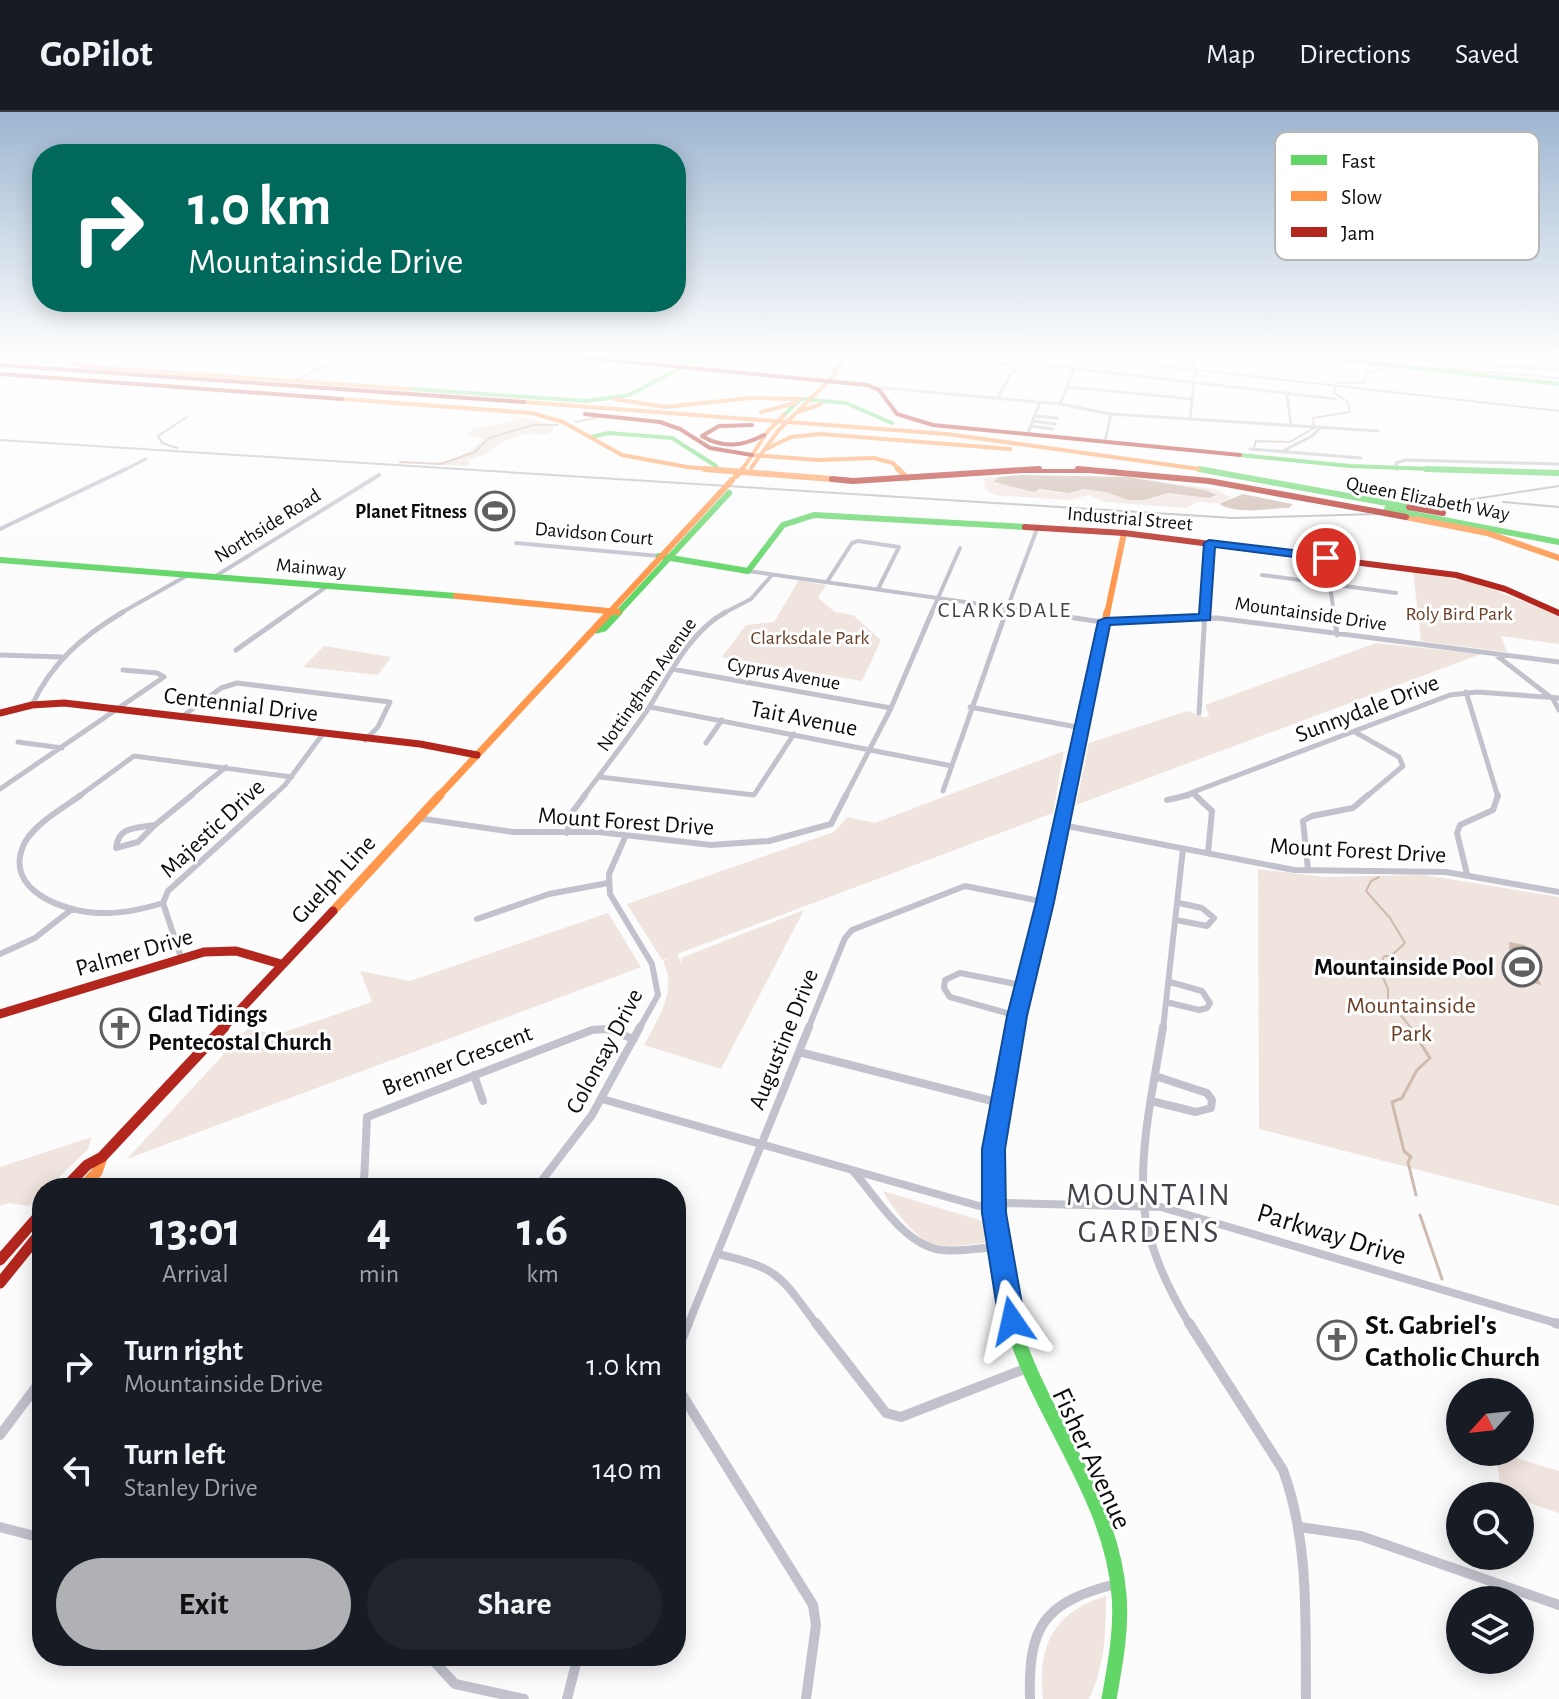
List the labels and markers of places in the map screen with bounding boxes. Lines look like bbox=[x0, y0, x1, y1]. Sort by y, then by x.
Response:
sports icon: Planet Fitness bbox=[474, 490, 516, 532]
place label: Planet Fitness bbox=[355, 502, 467, 522]
pin bbox=[1292, 524, 1360, 592]
sports icon: Mountainside Pool bbox=[1501, 946, 1543, 988]
place label: Mountainside Pool bbox=[1314, 956, 1494, 980]
place label: Glad Tidings Pentecostal Church bbox=[148, 1003, 332, 1055]
church icon: Glad Tidings Pentecostal Church bbox=[99, 1007, 141, 1049]
place label: St. Gabriel's Catholic Church bbox=[1365, 1312, 1540, 1372]
church icon: St. Gabriel's Catholic Church bbox=[1316, 1319, 1358, 1361]

